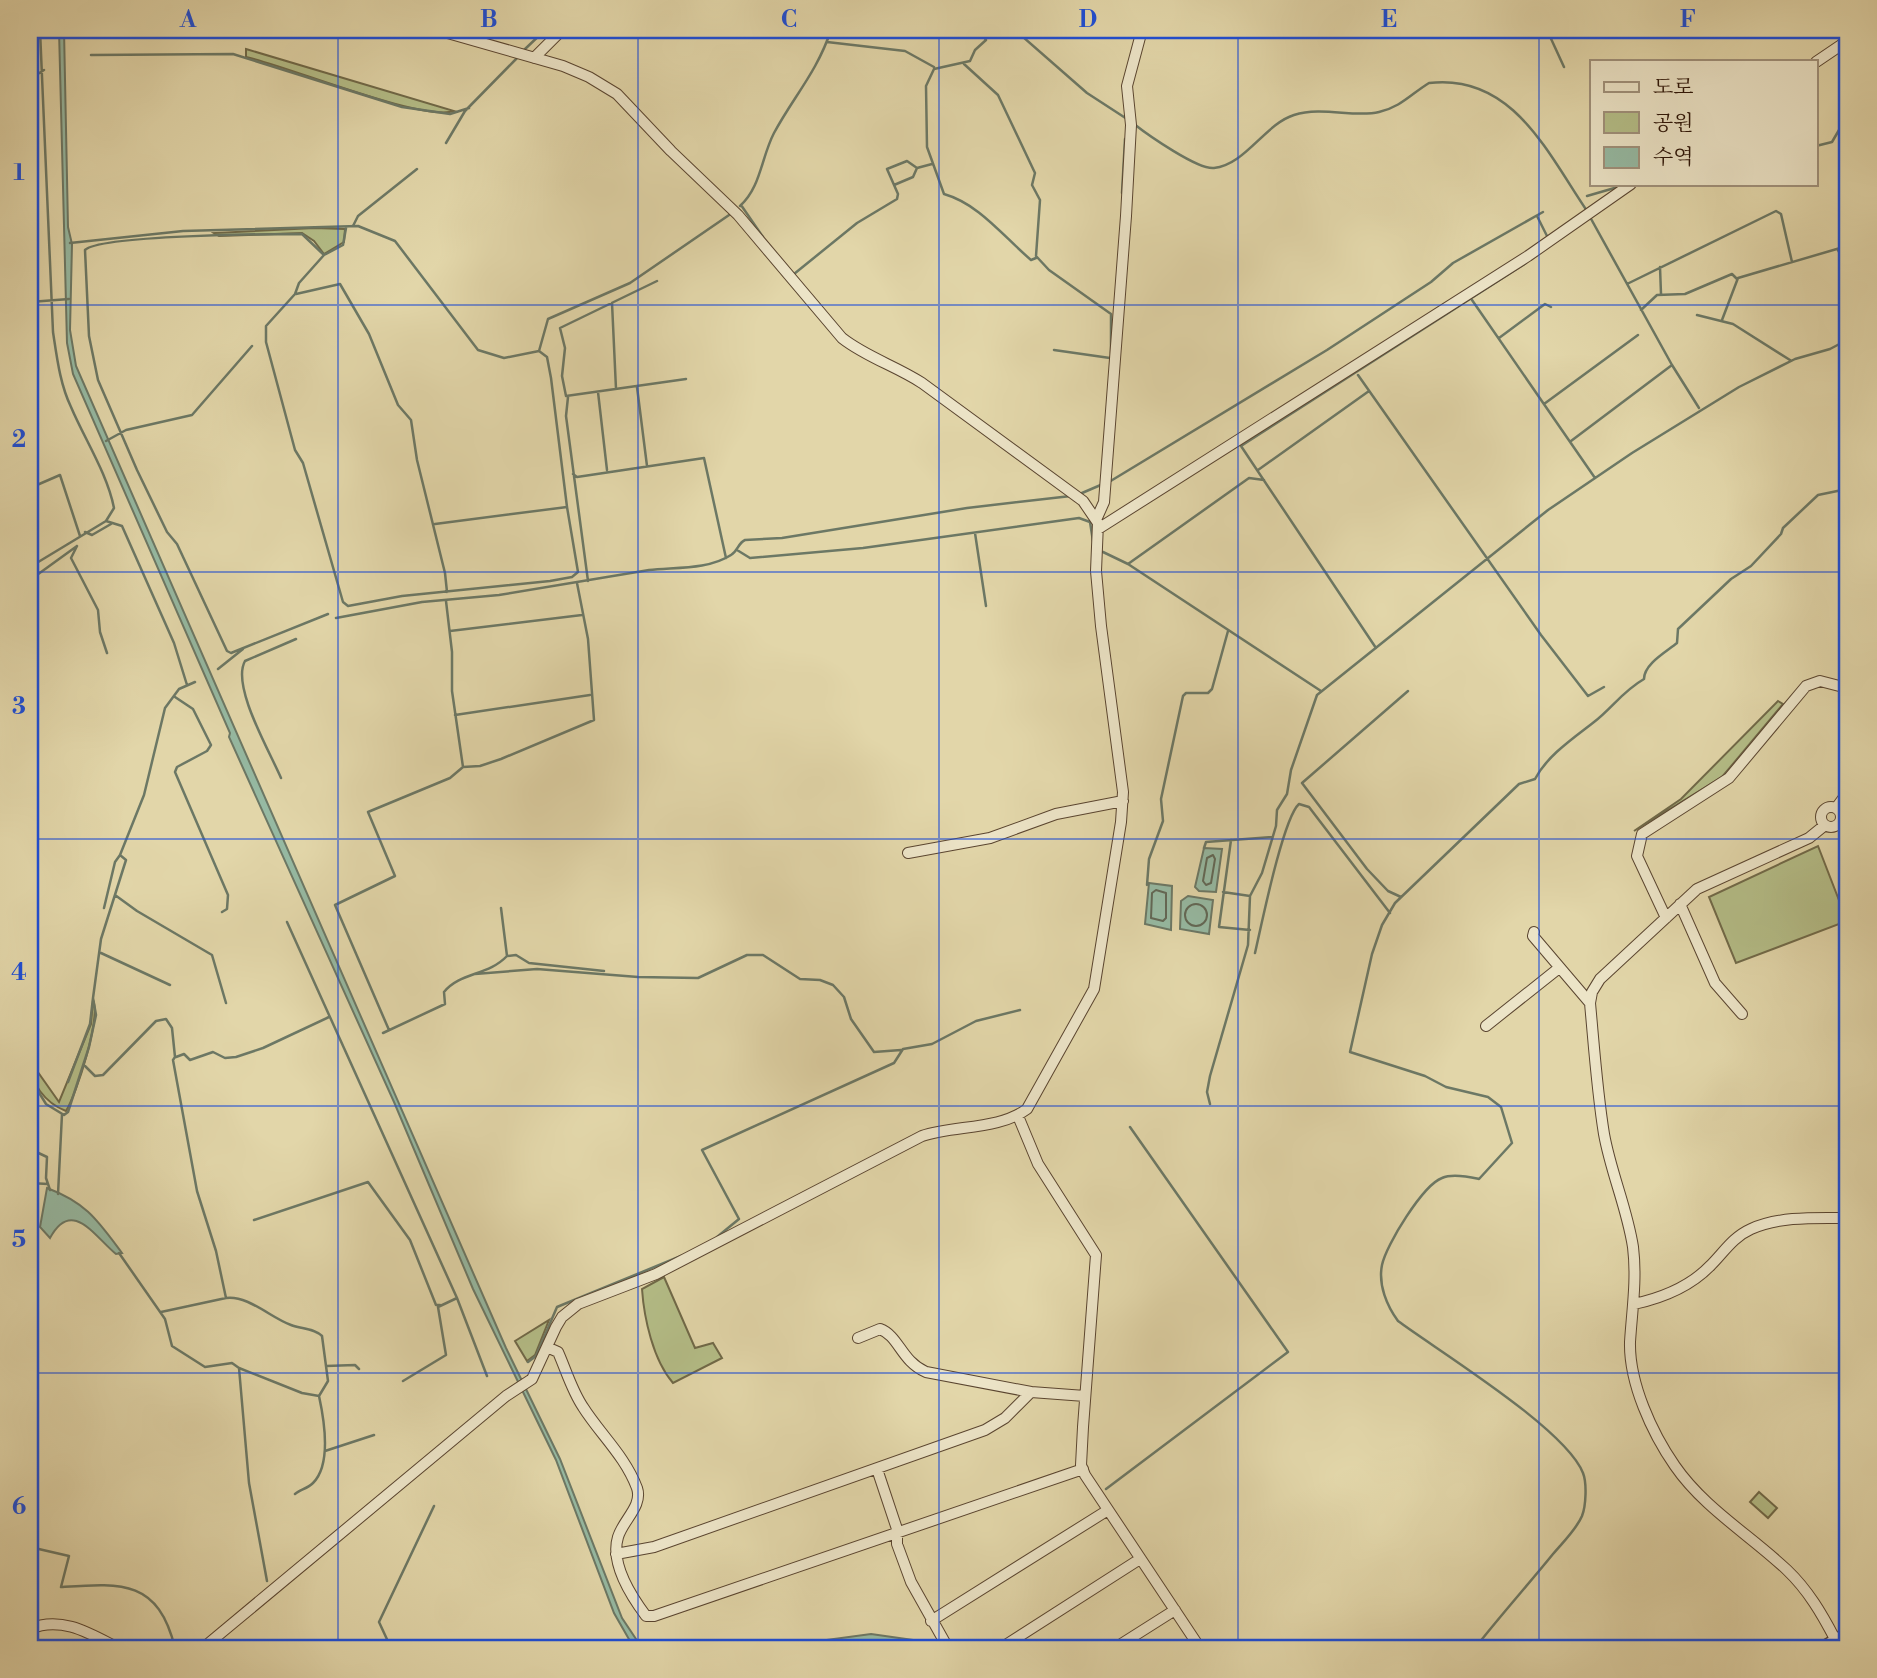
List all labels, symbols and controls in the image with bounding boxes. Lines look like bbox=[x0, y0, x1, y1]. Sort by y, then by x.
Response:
text: A bbox=[179, 6, 197, 34]
text: B bbox=[480, 6, 498, 34]
text: C bbox=[781, 6, 797, 34]
text: D bbox=[1079, 6, 1097, 34]
text: E bbox=[1381, 6, 1397, 34]
text: F bbox=[1680, 6, 1696, 34]
legend bbox=[1590, 60, 1818, 186]
text: 도로 bbox=[1653, 75, 1694, 101]
text: 공원 bbox=[1653, 111, 1694, 137]
text: 수역 bbox=[1653, 145, 1694, 171]
text: 1 bbox=[13, 159, 25, 187]
text: 2 bbox=[12, 426, 26, 454]
text: 3 bbox=[12, 693, 26, 721]
text: 4 bbox=[11, 959, 27, 987]
text: 5 bbox=[12, 1226, 26, 1254]
text: 6 bbox=[12, 1493, 26, 1521]

